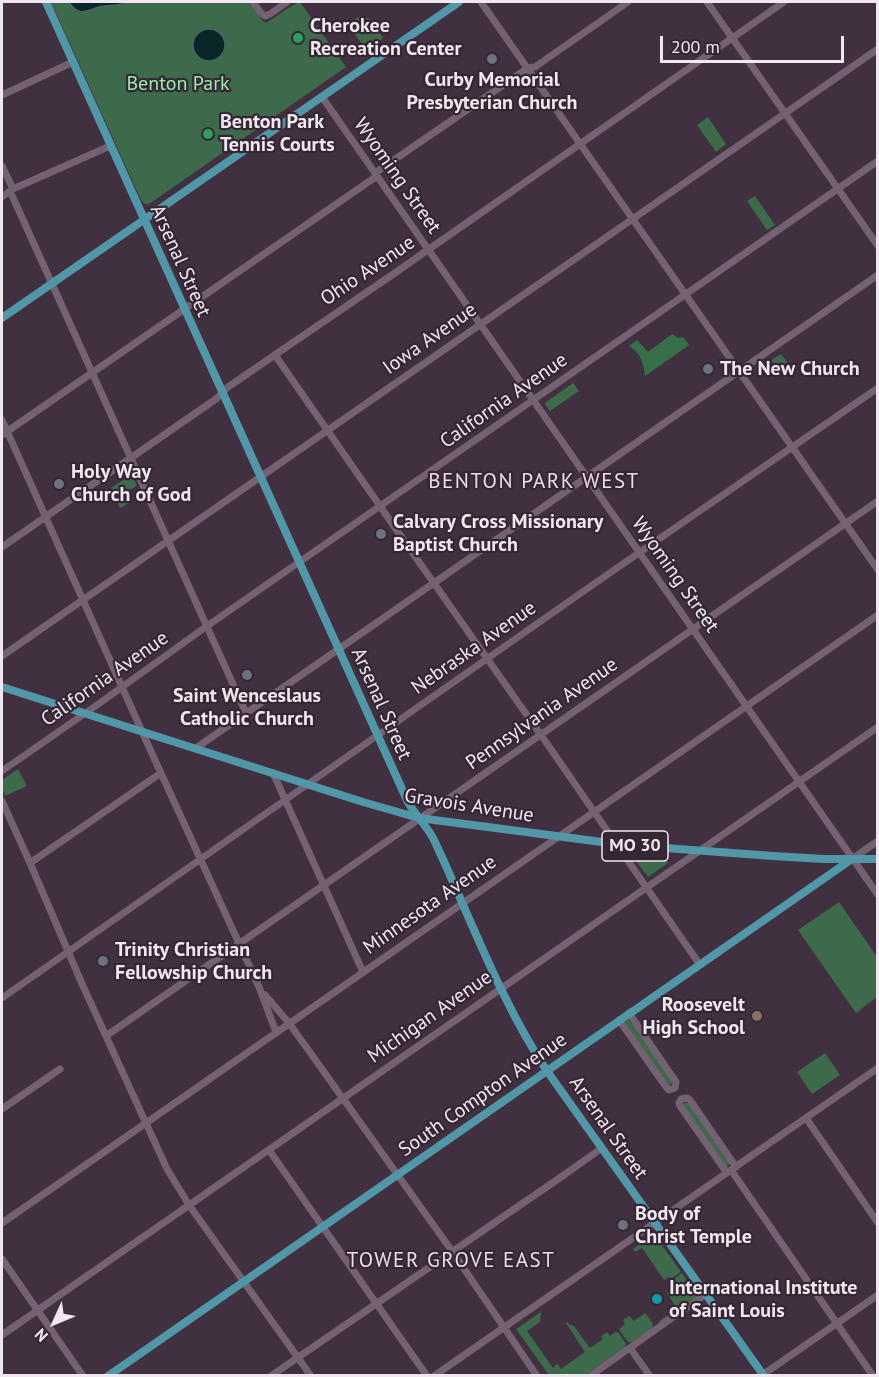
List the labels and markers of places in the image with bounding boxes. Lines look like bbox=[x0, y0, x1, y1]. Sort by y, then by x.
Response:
place label: Cherokee Recreation Center bbox=[310, 14, 462, 61]
marker: Cherokee Recreation Center bbox=[291, 31, 305, 45]
marker: Curby Memorial Presbyterian Church bbox=[485, 52, 499, 66]
place label: Curby Memorial Presbyterian Church bbox=[407, 68, 577, 115]
place label: Benton Park Tennis Courts bbox=[220, 110, 335, 157]
marker: Benton Park Tennis Courts bbox=[201, 127, 215, 141]
place label: The New Church bbox=[720, 357, 860, 381]
marker: The New Church bbox=[701, 362, 715, 376]
place label: Holy Way Church of God bbox=[71, 460, 191, 507]
marker: Holy Way Church of God bbox=[52, 477, 66, 491]
place label: Calvary Cross Missionary Baptist Church bbox=[393, 510, 603, 557]
marker: Calvary Cross Missionary Baptist Church bbox=[374, 527, 388, 541]
marker: Saint Wenceslaus Catholic Church bbox=[240, 668, 254, 682]
place label: Saint Wenceslaus Catholic Church bbox=[173, 684, 321, 731]
place label: Trinity Christian Fellowship Church bbox=[115, 938, 272, 985]
marker: Trinity Christian Fellowship Church bbox=[96, 954, 110, 968]
place label: Roosevelt High School bbox=[642, 993, 745, 1040]
marker: Roosevelt High School bbox=[750, 1009, 764, 1023]
place label: Body of Christ Temple bbox=[635, 1202, 752, 1249]
marker: Body of Christ Temple bbox=[616, 1218, 630, 1232]
place label: International Institute of Saint Louis bbox=[669, 1276, 858, 1323]
marker: International Institute of Saint Louis bbox=[650, 1292, 664, 1306]

